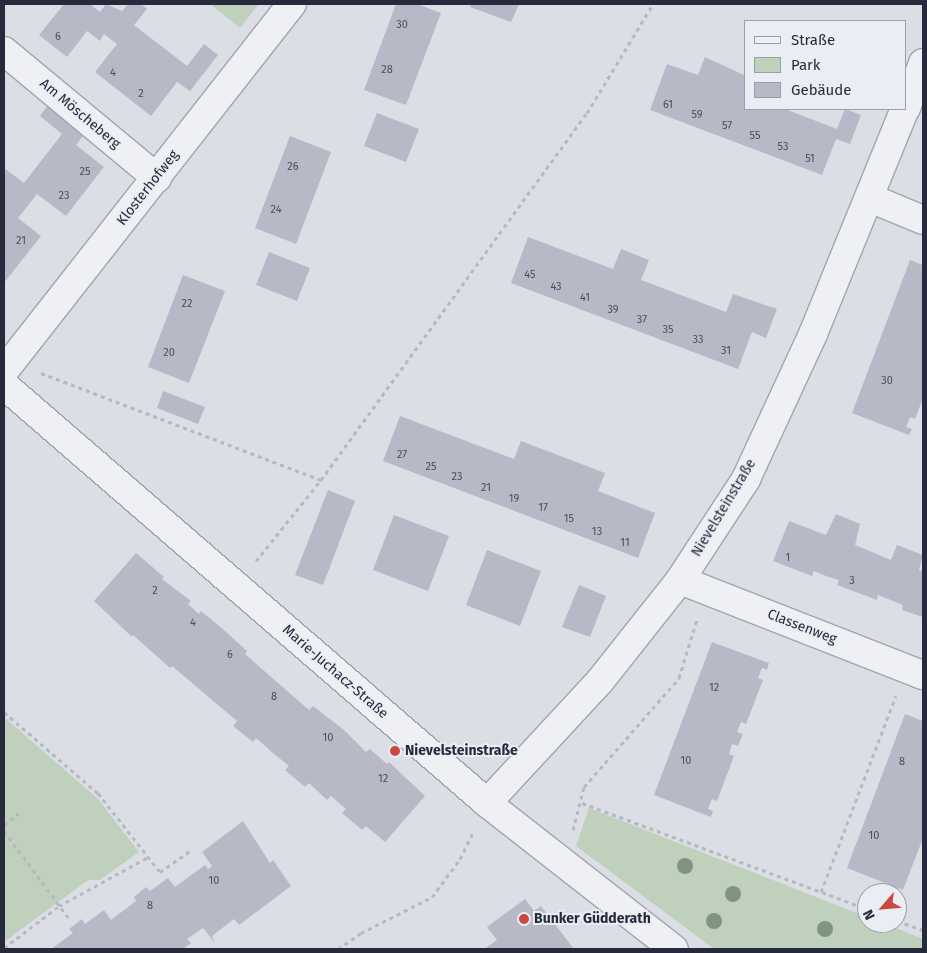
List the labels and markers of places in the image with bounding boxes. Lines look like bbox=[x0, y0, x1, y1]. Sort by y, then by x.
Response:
place label: Nievelsteinstraße bbox=[405, 743, 518, 759]
marker: Nievelsteinstraße bbox=[389, 745, 401, 757]
place label: Bunker Güdderath bbox=[534, 911, 651, 927]
marker: Bunker Güdderath bbox=[518, 913, 530, 925]

